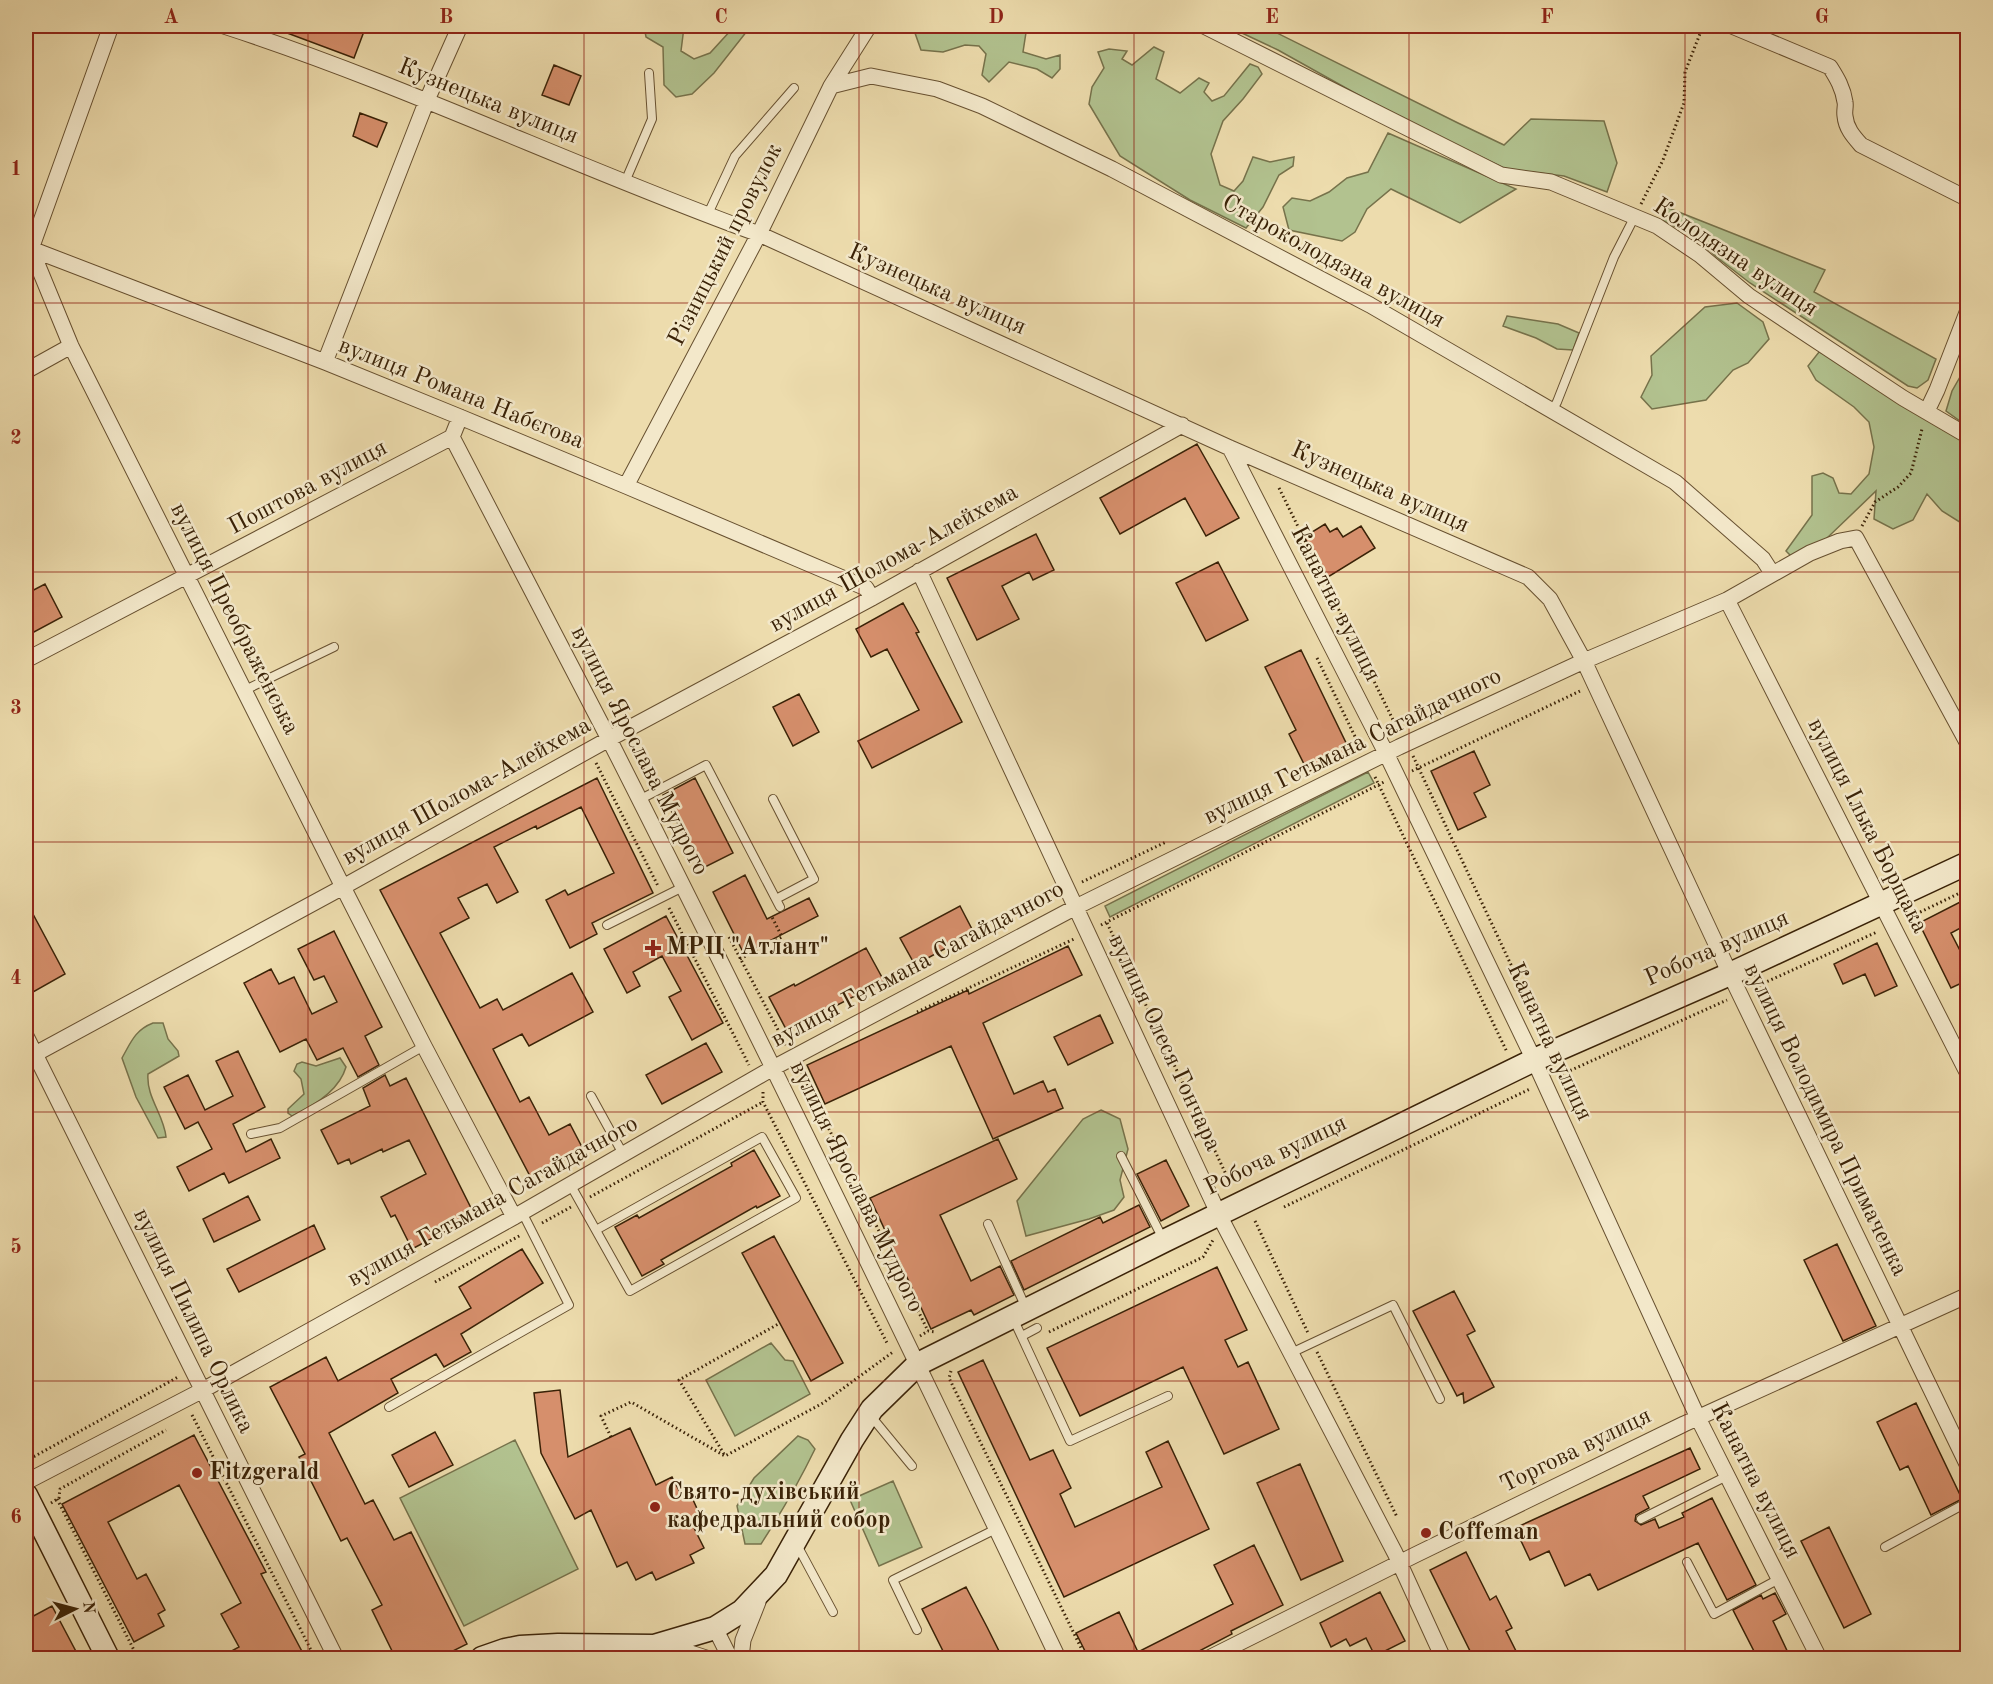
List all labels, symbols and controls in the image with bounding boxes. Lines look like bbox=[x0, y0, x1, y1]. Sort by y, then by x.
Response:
text: A bbox=[163, 8, 179, 28]
text: B bbox=[439, 8, 453, 28]
text: C bbox=[714, 8, 728, 28]
text: D bbox=[988, 8, 1004, 28]
text: E bbox=[1265, 8, 1279, 28]
text: F bbox=[1540, 8, 1554, 28]
text: G bbox=[1815, 8, 1829, 28]
street label: Кузнецька вулиця bbox=[394, 55, 582, 149]
street label: Різницький провулок bbox=[665, 140, 787, 350]
text: 1 bbox=[10, 160, 22, 180]
street label: Староколодязна вулиця bbox=[1217, 191, 1449, 333]
street label: Колодязна вулиця bbox=[1648, 194, 1822, 322]
street label: Кузнецька вулиця bbox=[844, 240, 1030, 340]
street label: вулиця Романа Набєгова bbox=[335, 334, 587, 454]
text: 2 bbox=[10, 429, 22, 449]
street label: Поштова вулиця bbox=[225, 436, 391, 540]
street label: Кузнецька вулиця bbox=[1287, 438, 1473, 538]
street label: вулиця Шолома-Алейхема bbox=[766, 481, 1022, 637]
street label: вулиця Преображенська bbox=[165, 499, 303, 739]
street label: Канатна вулиця bbox=[1286, 522, 1384, 686]
street label: вулиця Ярослава Мудрого bbox=[566, 623, 712, 879]
street label: вулиця Гетьмана Сагайдачного bbox=[1200, 664, 1506, 830]
text: 3 bbox=[10, 699, 22, 719]
street label: вулиця Шолома-Алейхема bbox=[339, 714, 595, 870]
street label: вулиця Ілька Борщака bbox=[1802, 715, 1932, 937]
street label: вулиця Гетьмана Сагайдачного bbox=[768, 877, 1068, 1053]
street label: Робоча вулиця bbox=[1641, 907, 1793, 991]
street label: вулиця Олеся Гончара bbox=[1103, 931, 1225, 1155]
place label: МРЦ "Атлант" bbox=[666, 936, 829, 960]
marker: МРЦ "Атлант" bbox=[644, 939, 662, 957]
street label: Канатна вулиця bbox=[1502, 959, 1596, 1125]
street label: вулиця Володимира Примаченка bbox=[1739, 960, 1911, 1280]
text: 4 bbox=[10, 969, 22, 989]
street label: вулиця Ярослава Мудрого bbox=[785, 1058, 927, 1316]
street label: Робоча вулиця bbox=[1201, 1111, 1351, 1201]
street label: вулиця Гетьмана Сагайдачного bbox=[344, 1112, 642, 1292]
street label: вулиця Пилипа Орлика bbox=[128, 1205, 258, 1437]
text: 5 bbox=[10, 1237, 22, 1258]
street label: Канатна вулиця bbox=[1706, 1399, 1804, 1563]
street label: Торгова вулиця bbox=[1497, 1404, 1655, 1498]
place label: Fitzgerald bbox=[209, 1461, 320, 1485]
marker: Fitzgerald bbox=[190, 1466, 204, 1480]
place label: Свято-духівський кафедральний собор bbox=[667, 1481, 891, 1533]
marker: Свято-духівський кафедральний собор bbox=[648, 1500, 662, 1514]
text: 6 bbox=[10, 1508, 22, 1528]
place label: Coffeman bbox=[1438, 1521, 1539, 1545]
marker: Coffeman bbox=[1419, 1526, 1433, 1540]
north arrow bbox=[45, 1579, 105, 1639]
text: N bbox=[79, 1601, 97, 1615]

